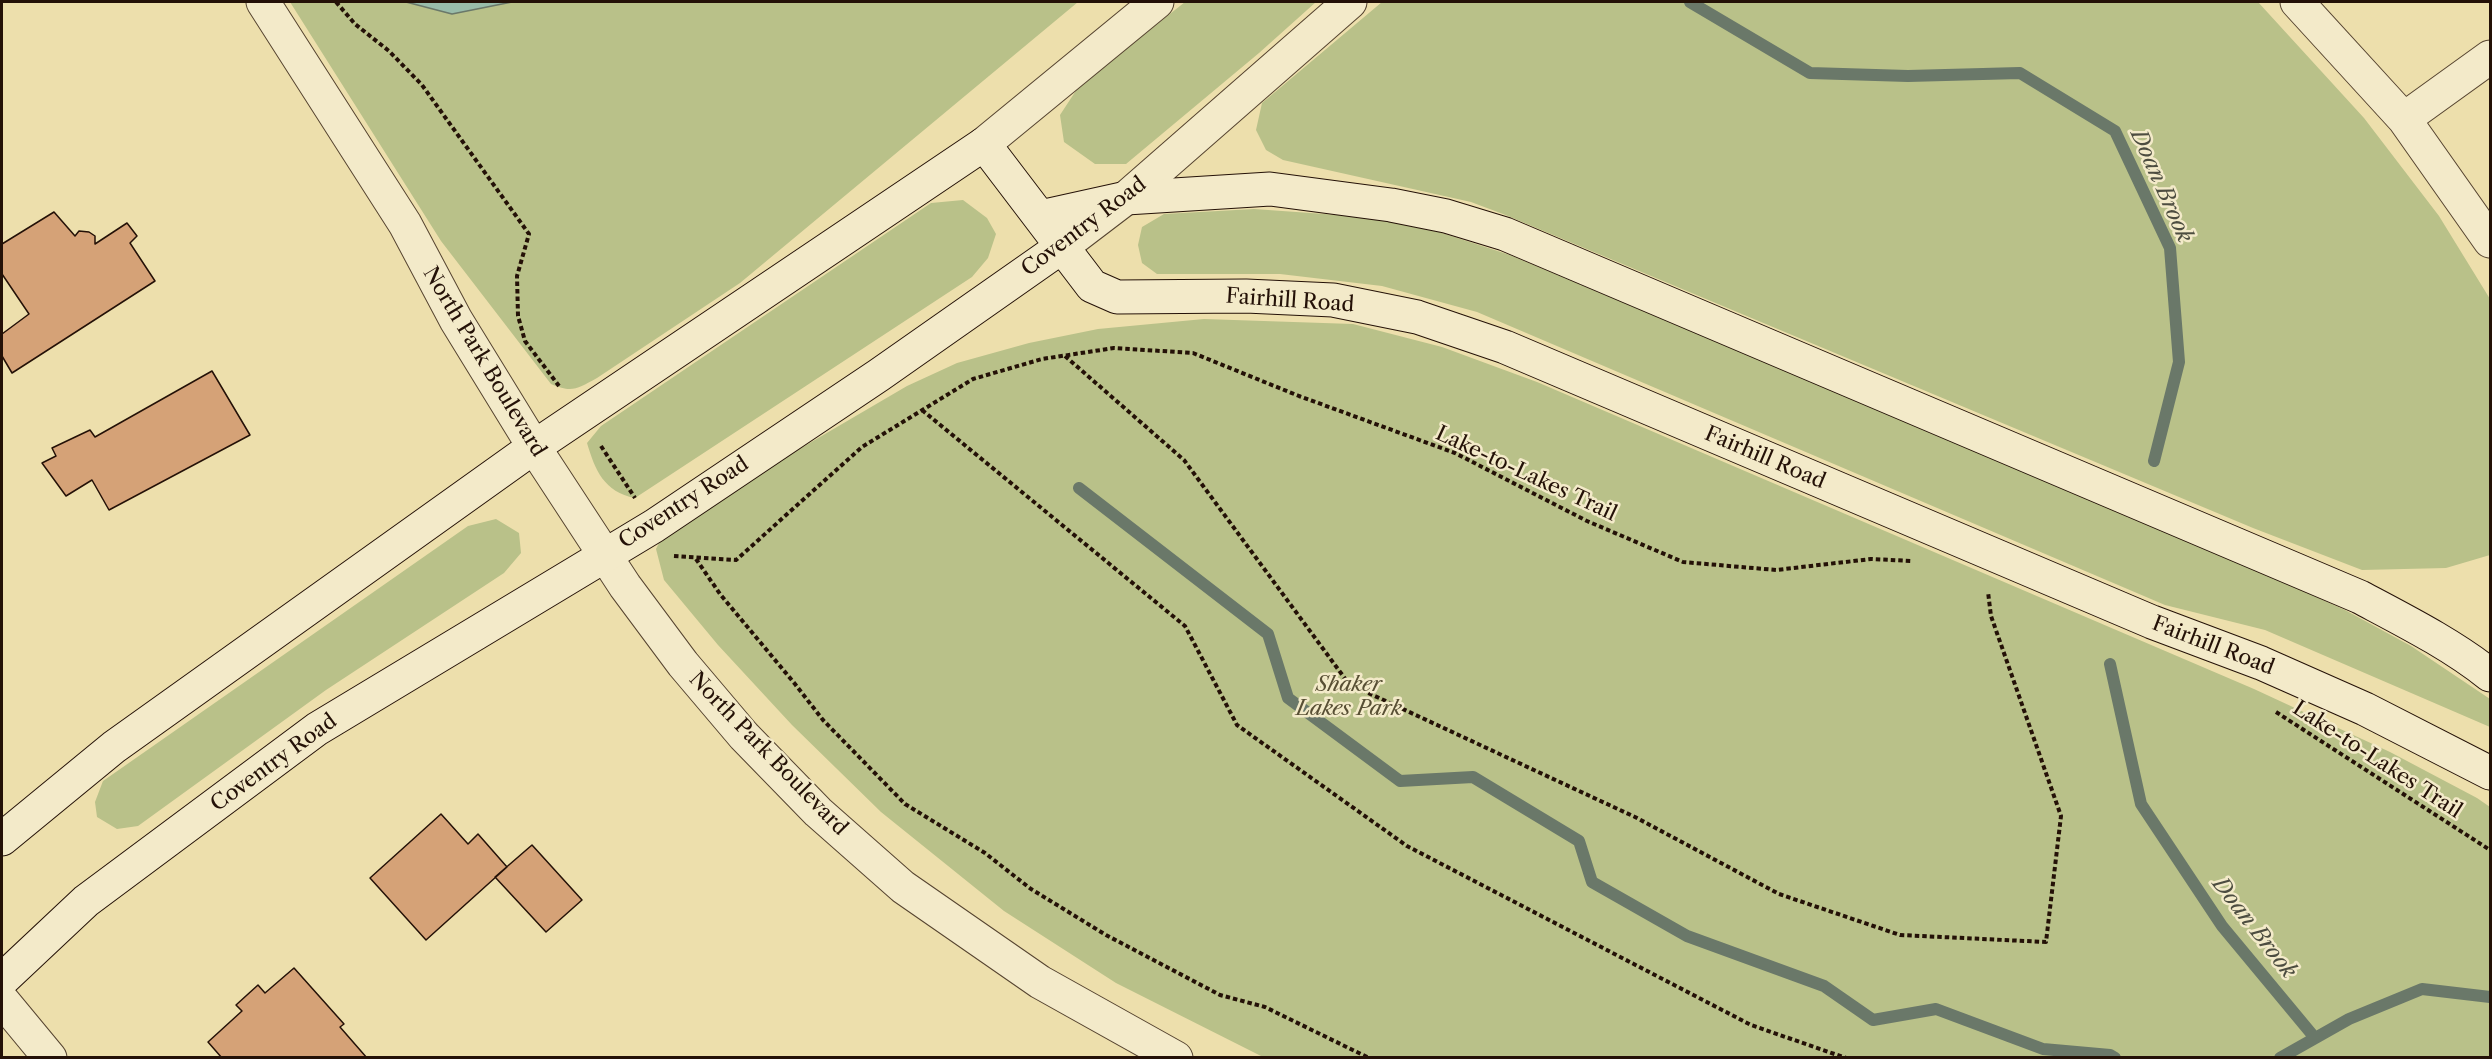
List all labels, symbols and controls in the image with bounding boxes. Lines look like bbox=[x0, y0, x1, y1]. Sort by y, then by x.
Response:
water label: Doan Brook bbox=[2124, 125, 2198, 247]
street label: Coventry Road bbox=[1017, 172, 1151, 282]
street label: North Park Boulevard bbox=[417, 262, 551, 462]
street label: Fairhill Road bbox=[1225, 284, 1355, 318]
street label: Lake-to-Lakes Trail bbox=[1431, 421, 1621, 527]
street label: Fairhill Road bbox=[1701, 421, 1829, 495]
street label: Coventry Road bbox=[614, 452, 754, 554]
street label: Fairhill Road bbox=[2148, 611, 2278, 681]
street label: North Park Boulevard bbox=[683, 667, 853, 841]
park label: Shaker Lakes Park bbox=[1296, 672, 1402, 722]
street label: Lake-to-Lakes Trail bbox=[2288, 696, 2466, 824]
street label: Coventry Road bbox=[206, 709, 342, 817]
water label: Doan Brook bbox=[2206, 872, 2302, 984]

